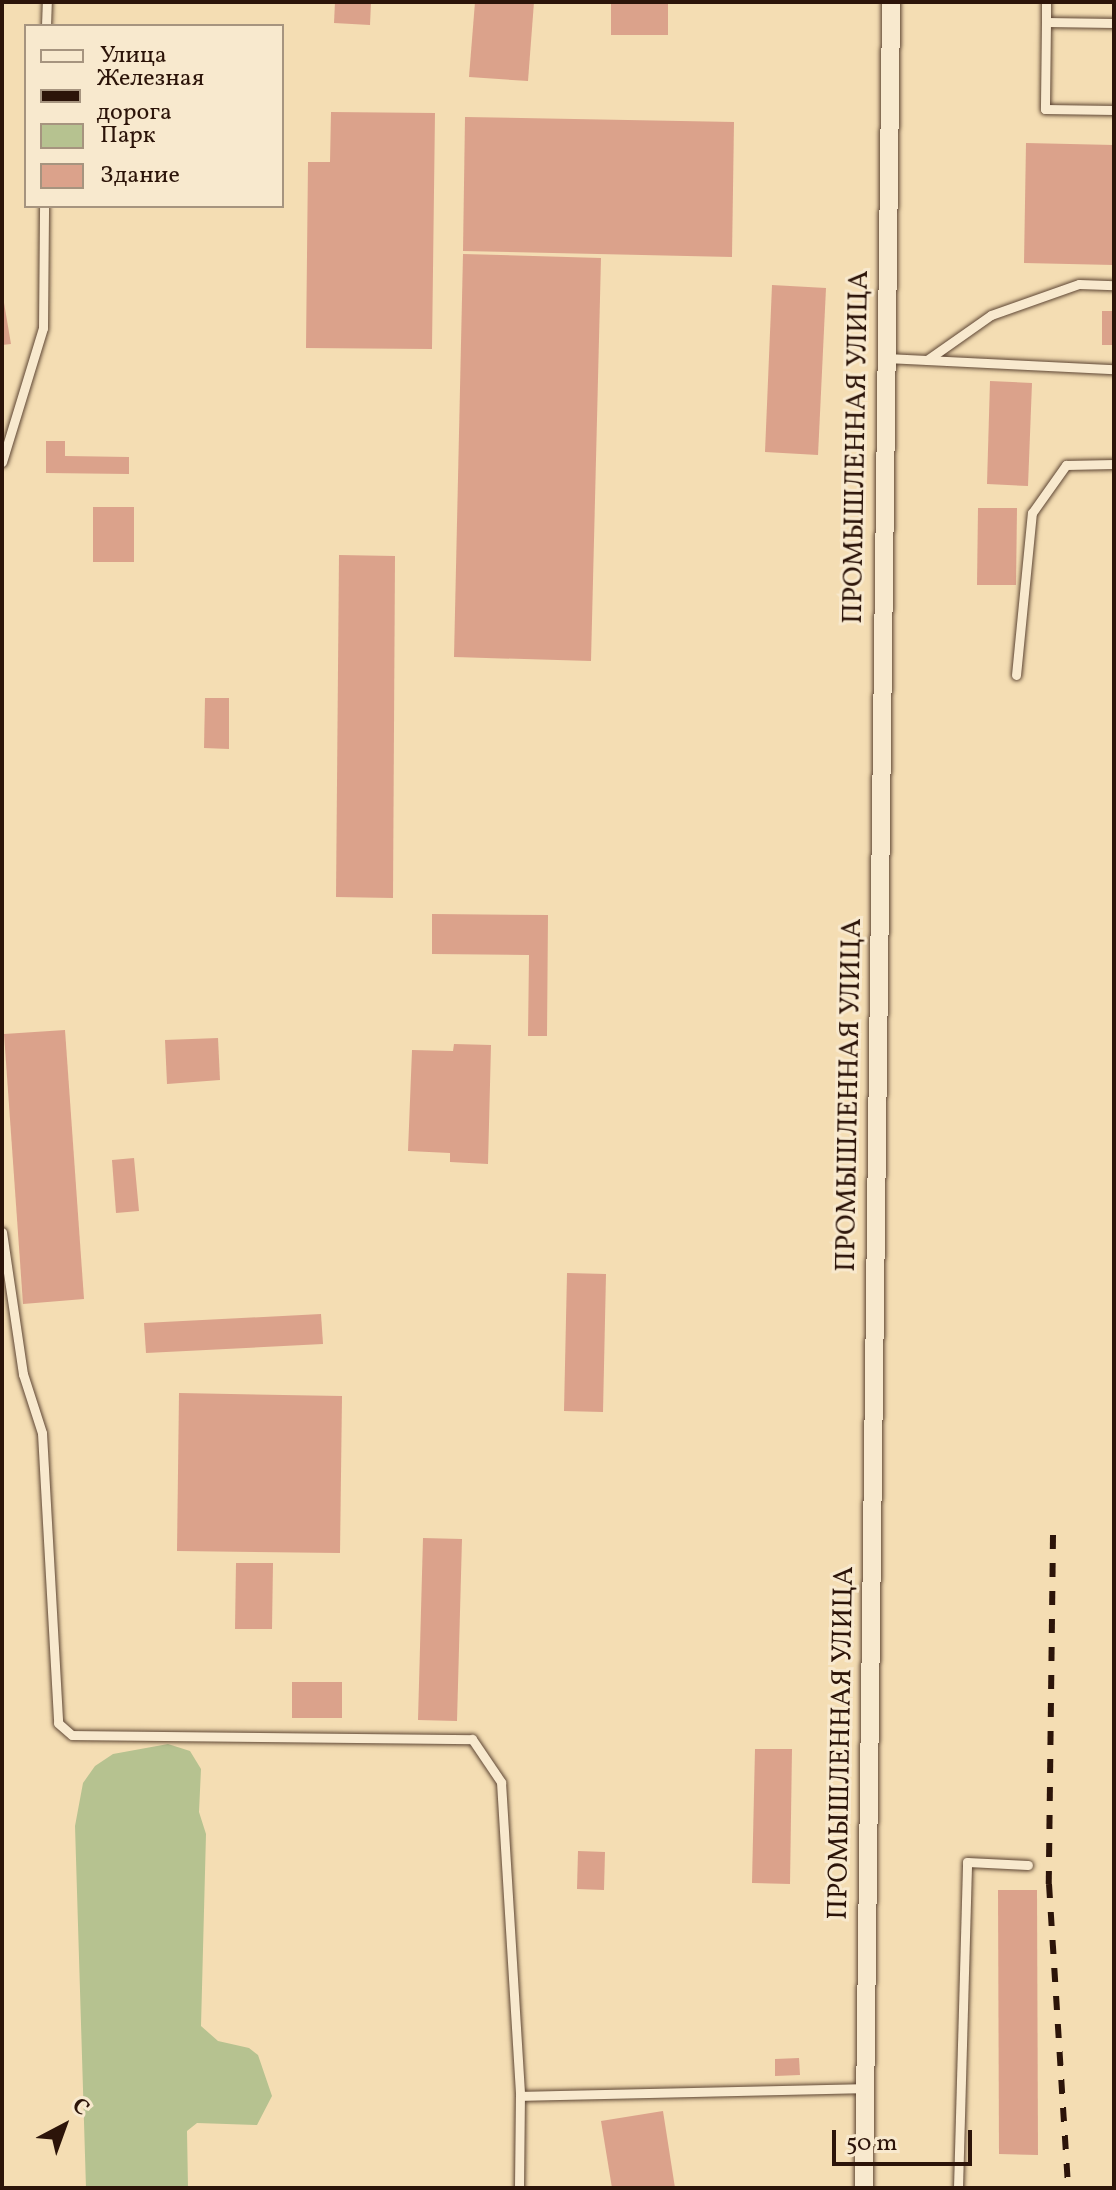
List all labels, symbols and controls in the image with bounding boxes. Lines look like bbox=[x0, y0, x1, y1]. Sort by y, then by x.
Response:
legend bbox=[24, 24, 284, 208]
text: Улица bbox=[100, 39, 167, 73]
text: Железная дорога bbox=[97, 62, 204, 130]
text: Парк bbox=[100, 119, 156, 153]
text: Здание bbox=[100, 159, 180, 193]
street label: ПРОМЫШЛЕННАЯ УЛИЦА bbox=[837, 270, 877, 624]
street label: ПРОМЫШЛЕННАЯ УЛИЦА bbox=[830, 918, 870, 1272]
street label: ПРОМЫШЛЕННАЯ УЛИЦА bbox=[822, 1566, 862, 1920]
north arrow bbox=[24, 2086, 104, 2166]
text: С bbox=[65, 2091, 96, 2124]
scale bar bbox=[836, 2114, 976, 2164]
text: 50 m bbox=[846, 2127, 898, 2161]

